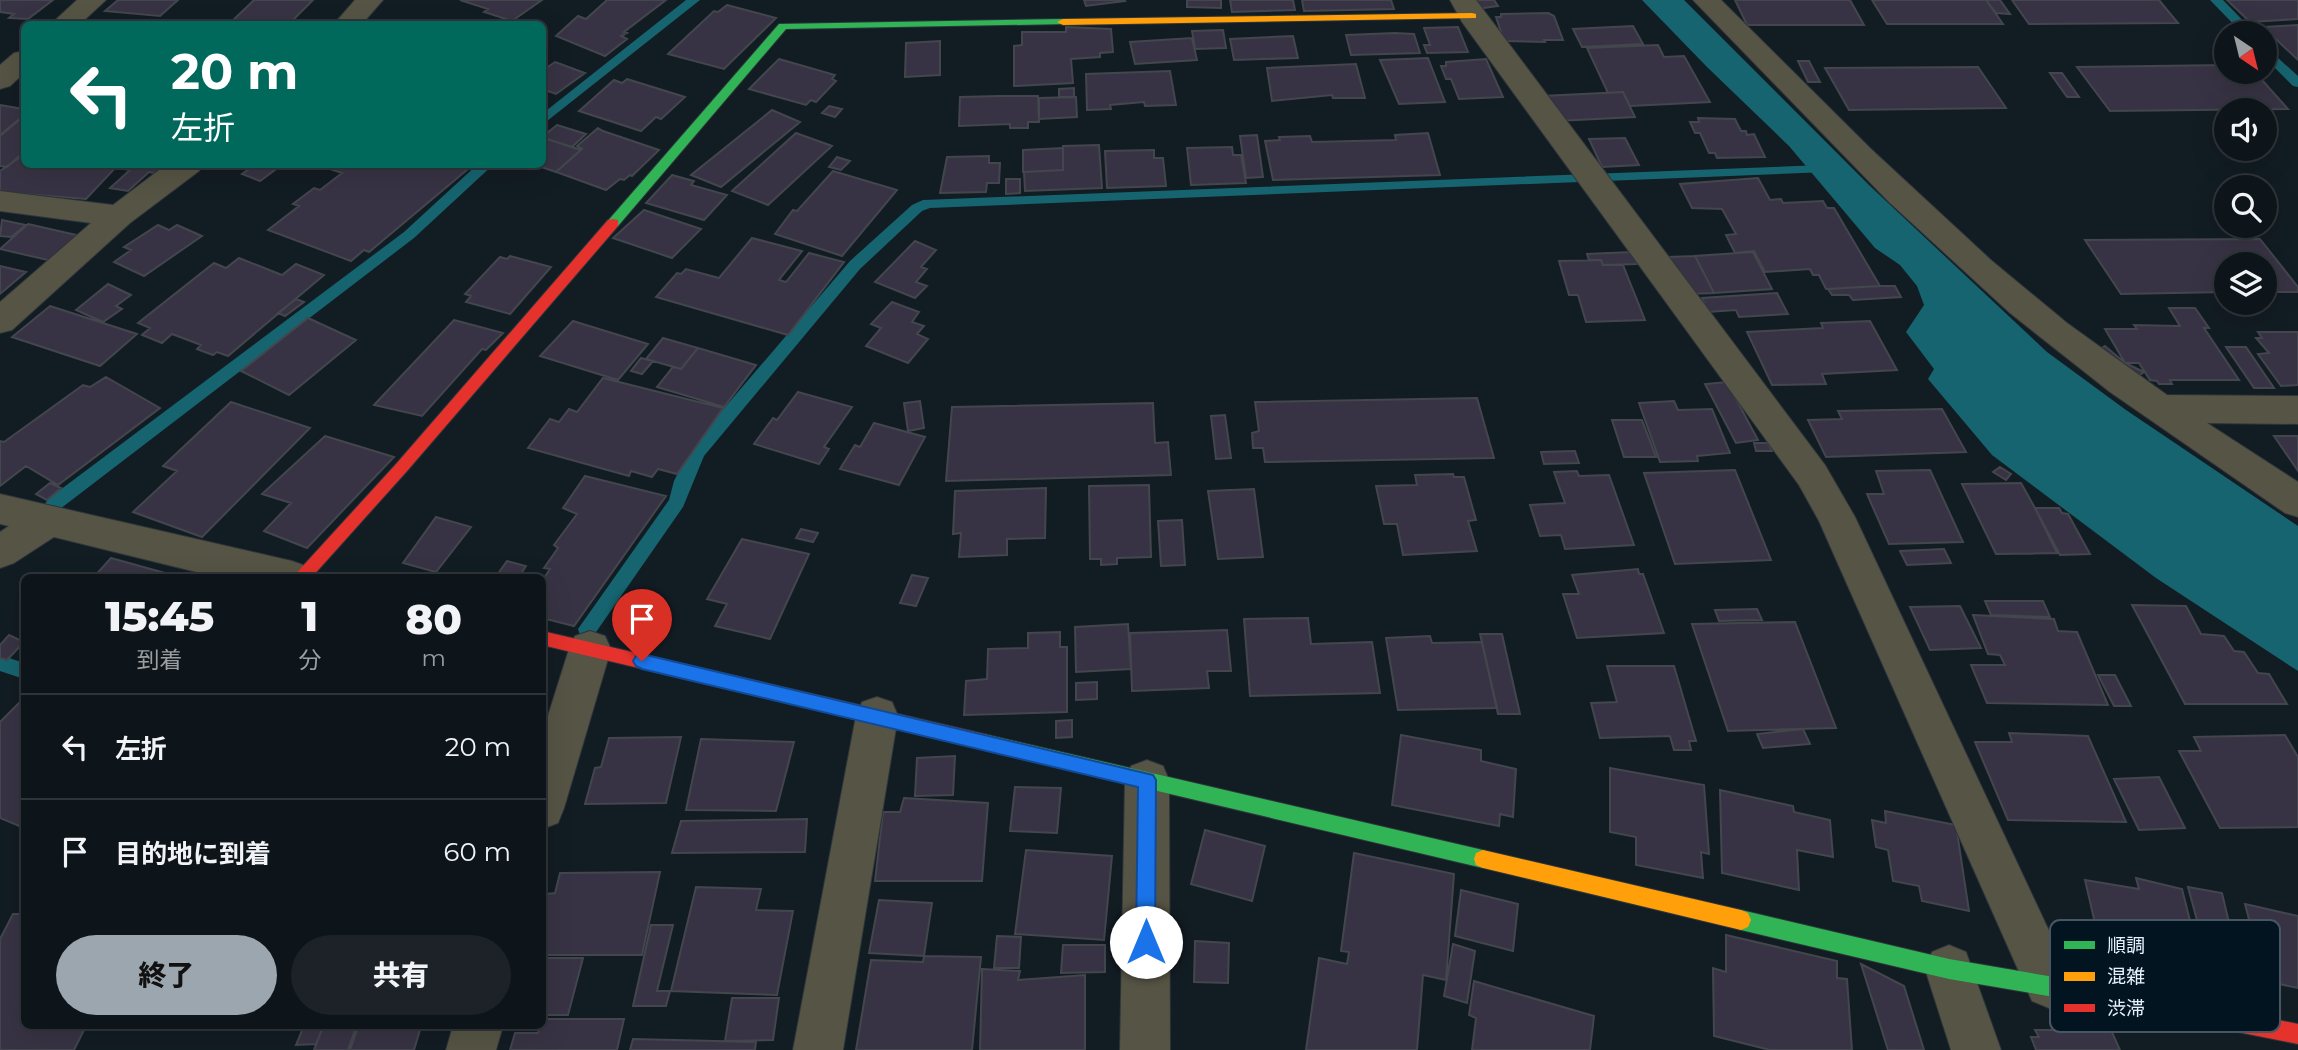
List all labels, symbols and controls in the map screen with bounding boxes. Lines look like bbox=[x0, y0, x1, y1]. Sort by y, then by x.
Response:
north arrow bbox=[2214, 21, 2277, 84]
map controls bbox=[2214, 21, 2277, 315]
text: 20 m bbox=[171, 42, 298, 101]
icon: left bbox=[56, 49, 147, 140]
button: sound bbox=[2214, 98, 2277, 161]
text: 左折 bbox=[171, 108, 235, 147]
button: search bbox=[2214, 175, 2277, 238]
button: layers bbox=[2214, 252, 2277, 315]
pin bbox=[612, 589, 672, 661]
text: 15:45 bbox=[105, 590, 214, 642]
text: 1 bbox=[301, 590, 318, 642]
text: 80 bbox=[405, 593, 462, 645]
icon: arrive bbox=[623, 600, 661, 638]
text: m bbox=[421, 644, 446, 672]
text: 到着 bbox=[137, 646, 183, 674]
text: 分 bbox=[298, 646, 321, 674]
icon: left bbox=[56, 728, 94, 766]
text: 20 m bbox=[445, 731, 511, 763]
text: 左折 bbox=[115, 733, 167, 765]
icon: arrive bbox=[56, 833, 94, 871]
text: 60 m bbox=[444, 836, 511, 868]
text: 目的地に到着 bbox=[115, 838, 271, 870]
position arrow bbox=[1109, 905, 1183, 979]
legend bbox=[2050, 920, 2280, 1032]
text: 順調 bbox=[2107, 934, 2145, 957]
button: 終了 bbox=[56, 935, 277, 1015]
button: 共有 bbox=[291, 935, 511, 1015]
text: 混雑 bbox=[2107, 965, 2145, 988]
text: 渋滞 bbox=[2107, 997, 2145, 1020]

